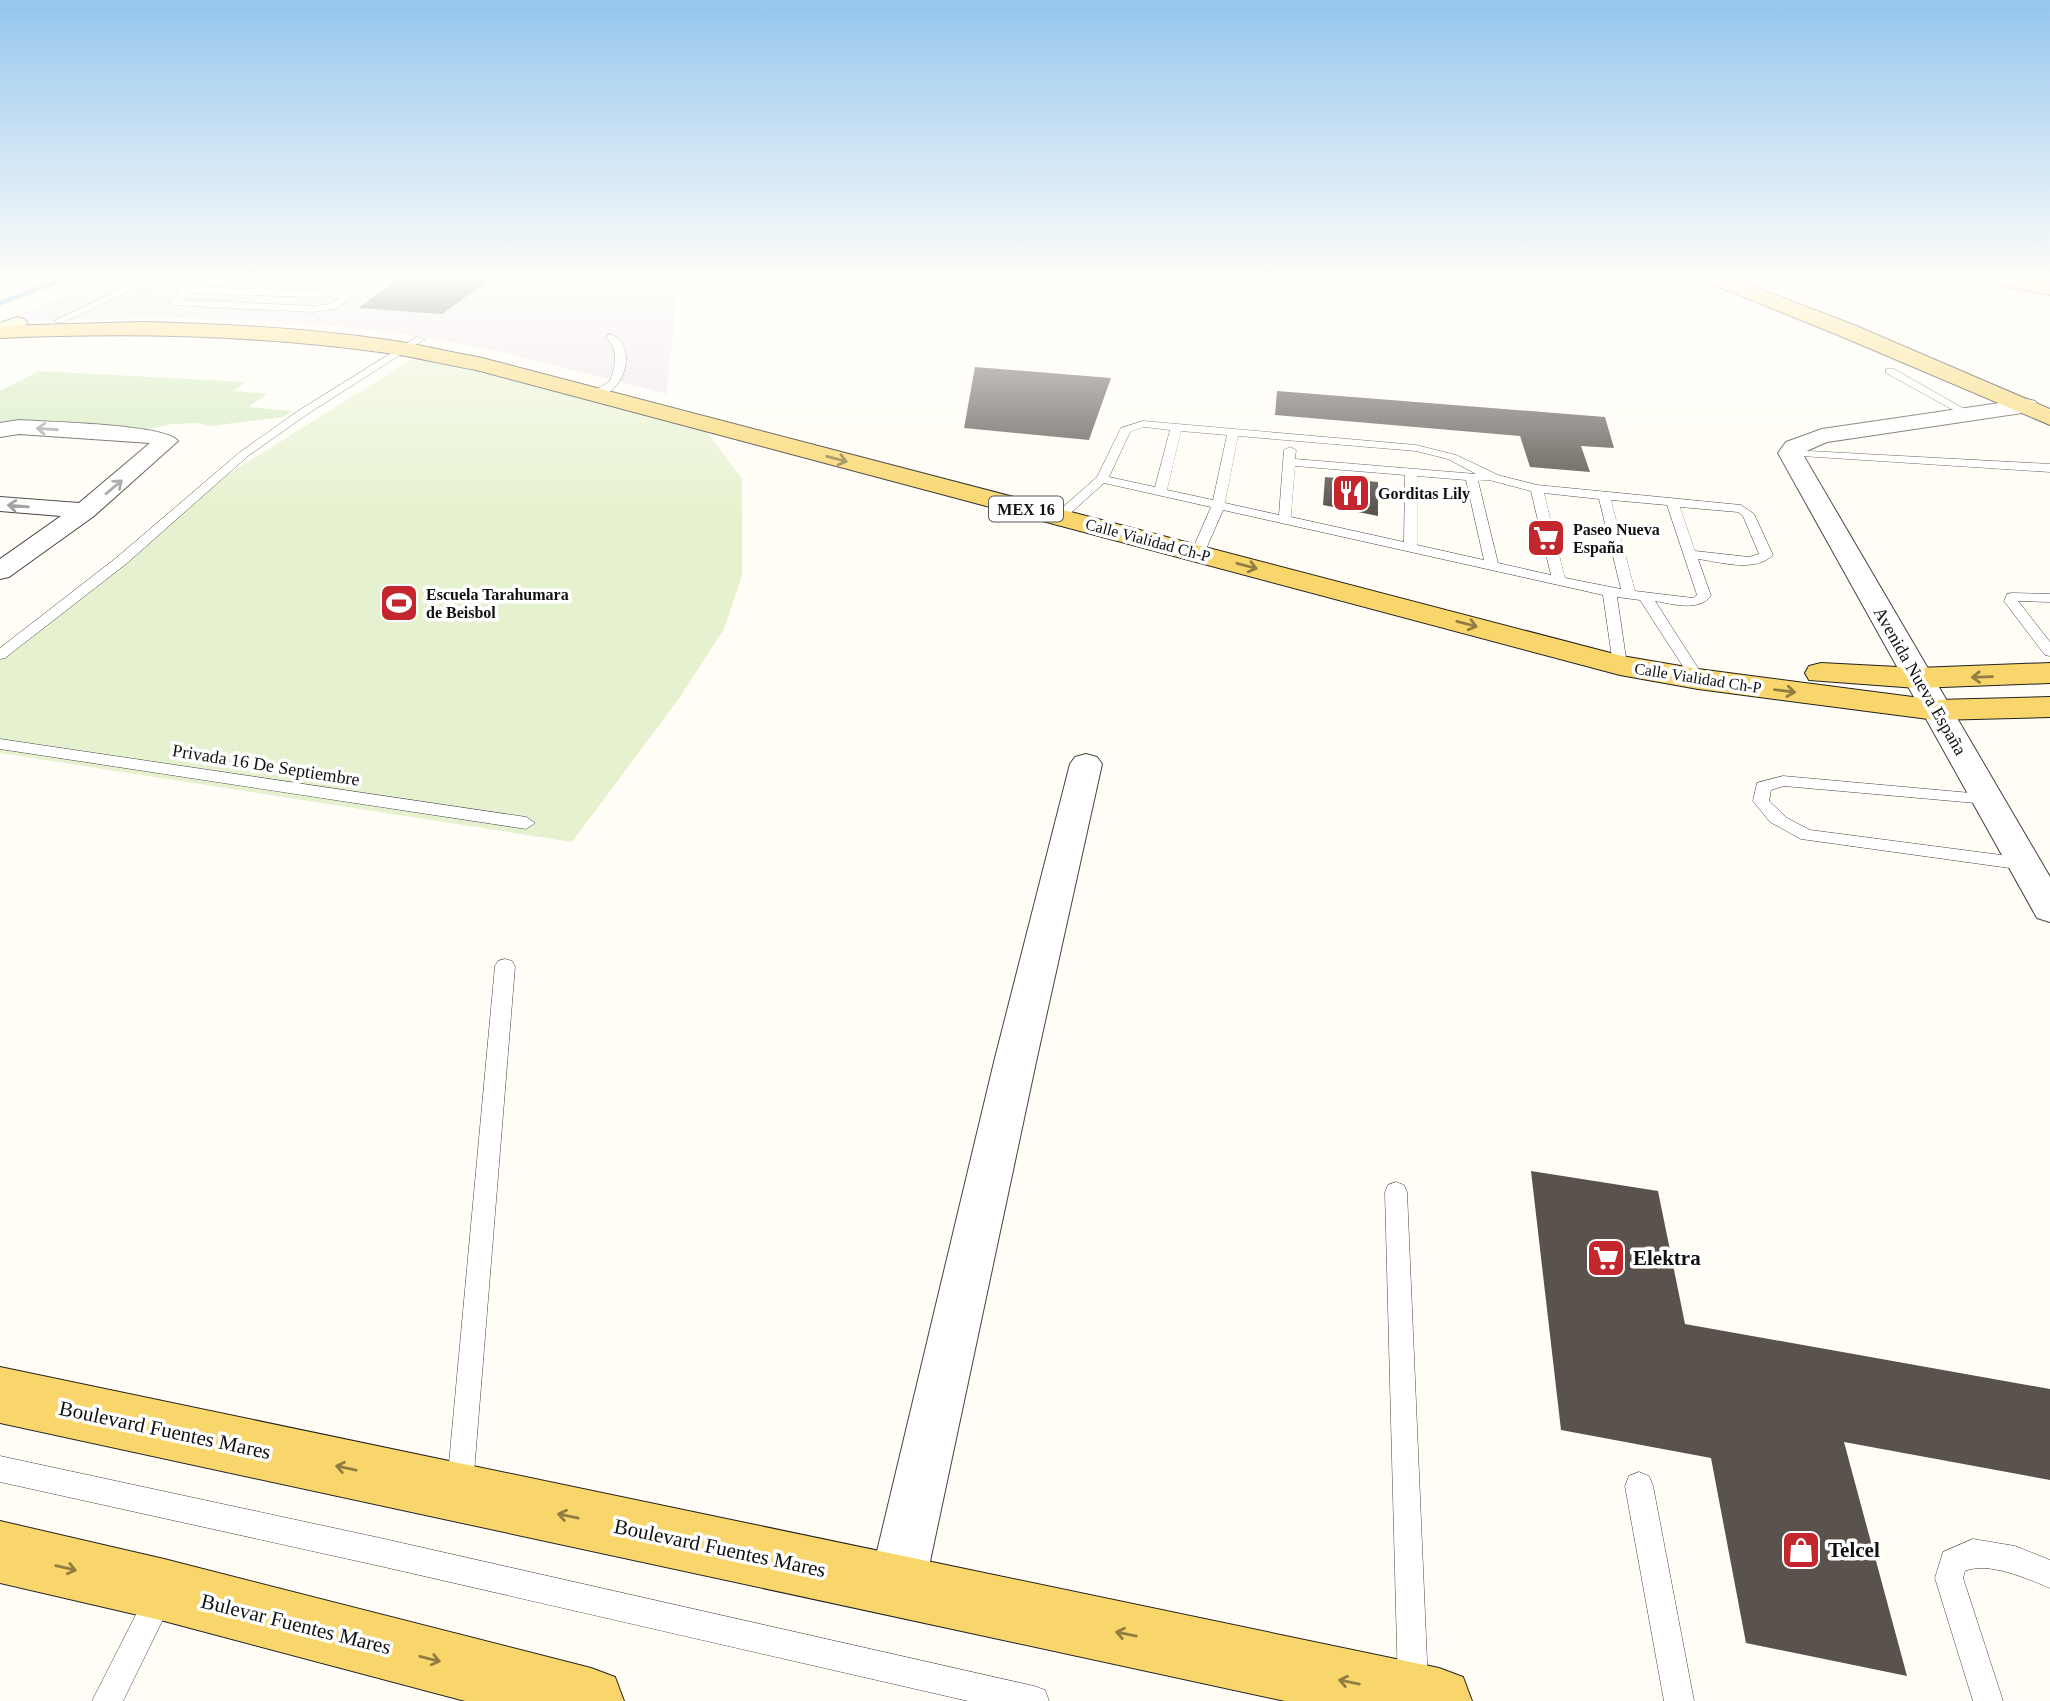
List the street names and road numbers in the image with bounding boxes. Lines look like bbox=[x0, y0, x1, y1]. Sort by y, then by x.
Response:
road number: MEX 16 bbox=[989, 496, 1063, 522]
street label: Calle Vialidad Ch-P bbox=[1084, 515, 1212, 565]
street label: Avenida Nueva España bbox=[1869, 603, 1971, 759]
street label: Calle Vialidad Ch-P bbox=[1633, 660, 1763, 696]
street label: Privada 16 De Septiembre bbox=[171, 740, 361, 790]
street label: Boulevard Fuentes Mares bbox=[57, 1396, 273, 1464]
street label: Boulevard Fuentes Mares bbox=[612, 1514, 828, 1582]
street label: Bulevar Fuentes Mares bbox=[199, 1589, 393, 1659]

